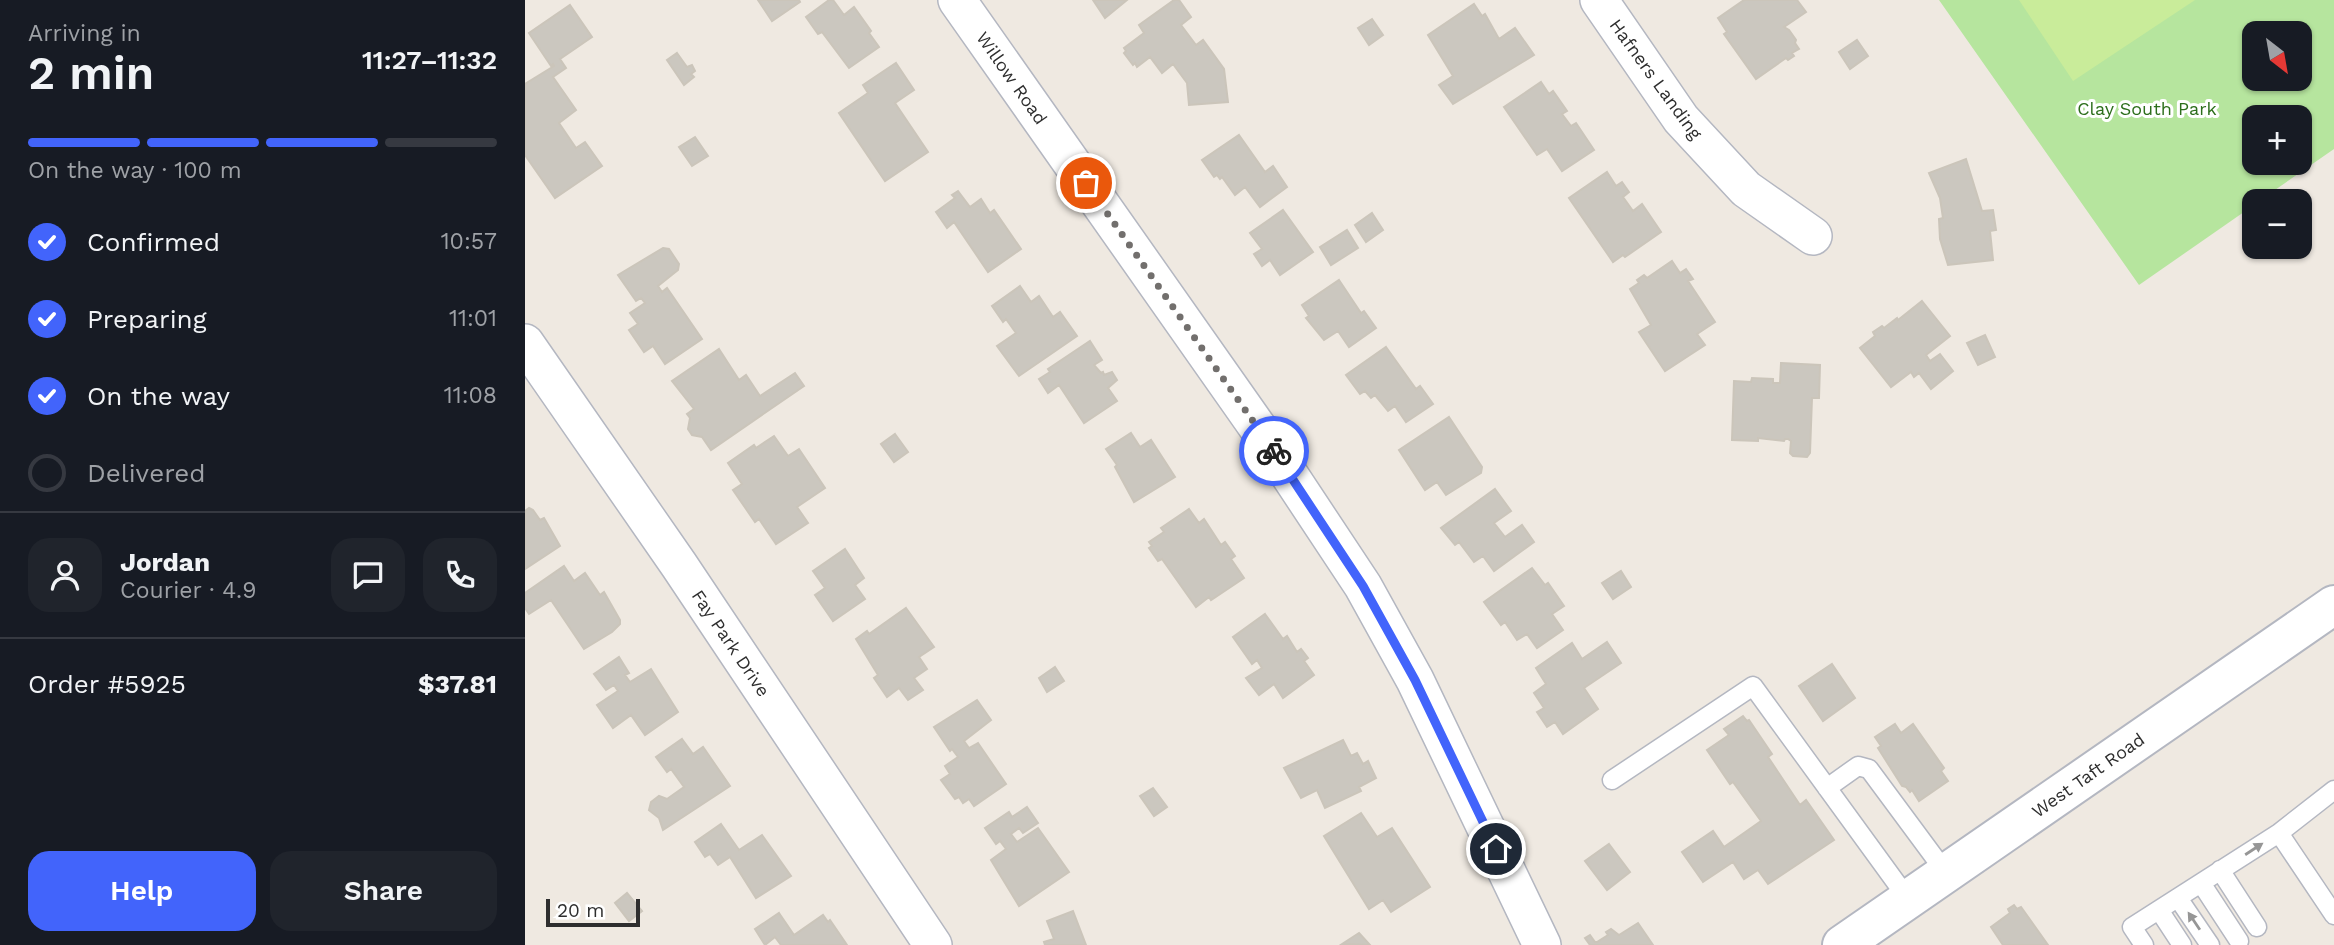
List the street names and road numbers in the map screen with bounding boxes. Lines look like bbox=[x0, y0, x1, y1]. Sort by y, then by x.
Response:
street label: Hafners Landing bbox=[1605, 15, 1707, 143]
street label: Willow Road bbox=[972, 28, 1052, 128]
street label: Fay Park Drive bbox=[688, 586, 774, 700]
street label: West Taft Road bbox=[2028, 728, 2148, 822]

